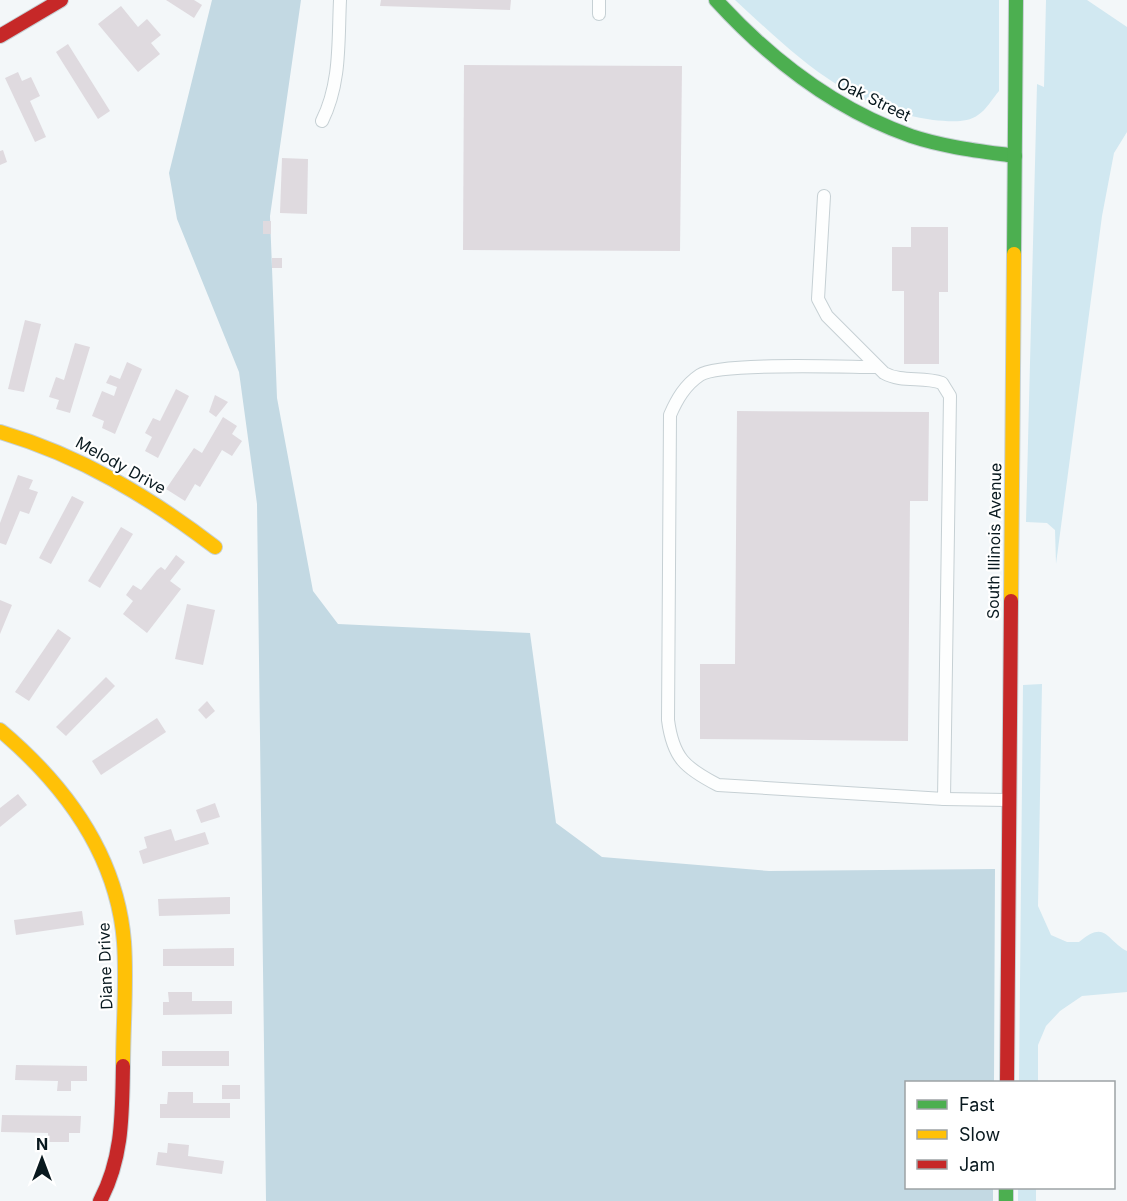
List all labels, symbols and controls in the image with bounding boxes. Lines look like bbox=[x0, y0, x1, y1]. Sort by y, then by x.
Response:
street label: Oak Street bbox=[834, 73, 914, 125]
street label: Melody Drive bbox=[72, 432, 170, 498]
street label: South Illinois Avenue bbox=[983, 463, 1005, 619]
street label: Diane Drive bbox=[93, 922, 117, 1010]
legend bbox=[905, 1081, 1115, 1189]
text: Fast bbox=[959, 1094, 995, 1115]
text: Slow bbox=[959, 1124, 1000, 1145]
north arrow bbox=[12, 1129, 72, 1189]
text: N bbox=[36, 1134, 48, 1154]
text: Jam bbox=[959, 1154, 995, 1175]

